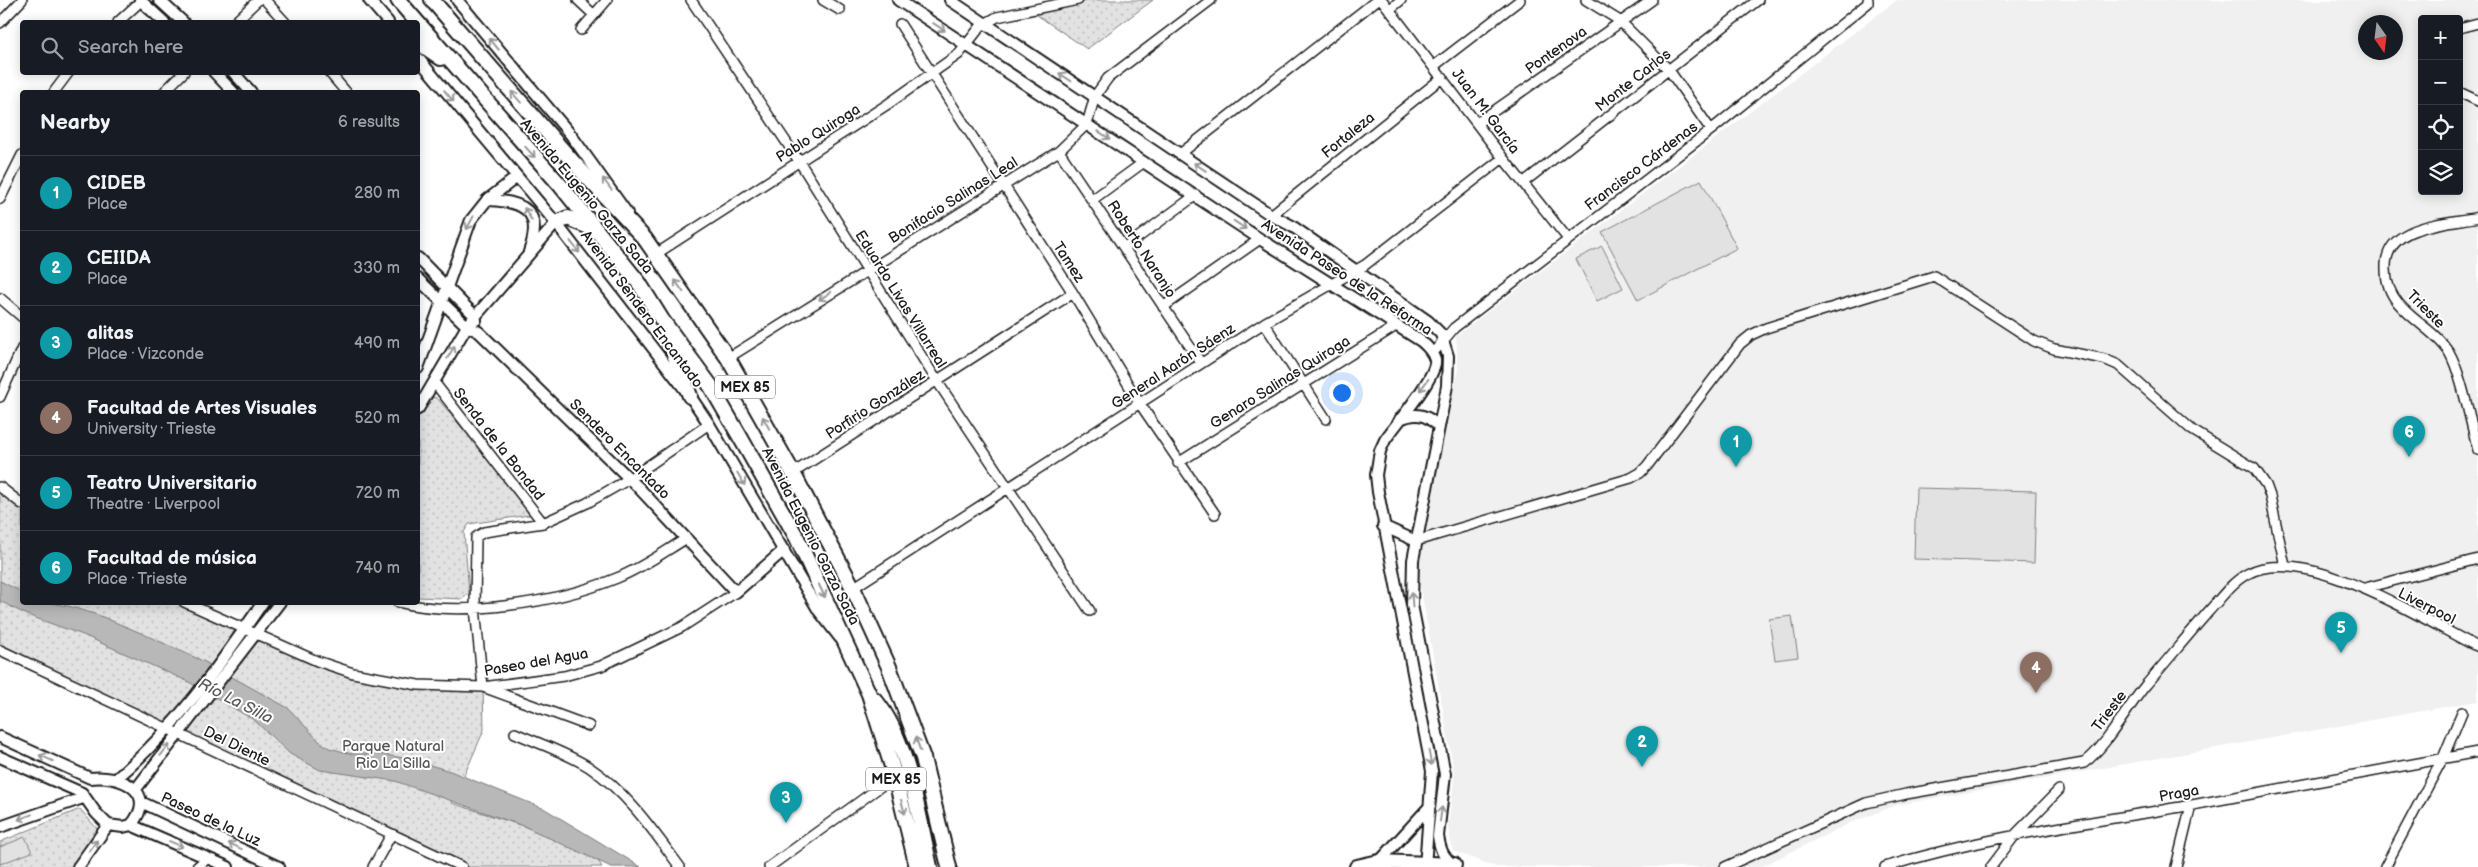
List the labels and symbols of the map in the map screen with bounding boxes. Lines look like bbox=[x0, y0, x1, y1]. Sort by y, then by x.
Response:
north arrow bbox=[2358, 15, 2403, 60]
one-way arrow bbox=[932, 21, 946, 32]
street label: Pontenova bbox=[1522, 22, 1591, 79]
one-way arrow bbox=[489, 38, 500, 51]
street label: Monte Carlos bbox=[1592, 45, 1675, 116]
street label: Juan M. García bbox=[1447, 65, 1524, 158]
one-way arrow bbox=[1058, 71, 1072, 82]
one-way arrow bbox=[443, 89, 454, 102]
one-way arrow bbox=[511, 90, 522, 103]
street label: Pablo Quiroga bbox=[773, 100, 864, 167]
street label: Fortaleza bbox=[1318, 108, 1379, 163]
street label: Avenida Eugenio Garza Sada bbox=[516, 115, 657, 278]
street label: Francisco Cárdenas bbox=[1581, 117, 1702, 215]
one-way arrow bbox=[1096, 131, 1110, 141]
one-way arrow bbox=[524, 145, 536, 158]
street label: Bonifacio Salinas Leal bbox=[885, 153, 1021, 248]
one-way arrow bbox=[1193, 162, 1207, 172]
one-way arrow bbox=[602, 178, 613, 191]
street label: Roberto Naranjo bbox=[1103, 197, 1180, 302]
one-way arrow bbox=[523, 207, 533, 222]
one-way arrow bbox=[465, 215, 475, 230]
street label: Avenida Paseo de la Reforma bbox=[1258, 215, 1436, 340]
one-way arrow bbox=[1232, 220, 1246, 230]
street label: Avenida Sendero Encantado bbox=[576, 227, 707, 392]
street label: Eduardo Livas Villarreal bbox=[850, 227, 951, 372]
street label: Tamez bbox=[1049, 238, 1089, 287]
one-way arrow bbox=[570, 240, 581, 253]
one-way arrow bbox=[674, 279, 684, 293]
street label: Trieste bbox=[2402, 286, 2449, 333]
one-way arrow bbox=[818, 291, 832, 302]
street label: General Aarón Sáenz bbox=[1108, 319, 1239, 414]
street label: Genaro Salinas Quiroga bbox=[1207, 332, 1354, 433]
one-way arrow bbox=[446, 345, 456, 359]
street label: Porfirio González bbox=[822, 365, 929, 444]
road number: MEX 85 bbox=[715, 376, 775, 398]
one-way arrow bbox=[1419, 378, 1430, 391]
your location bbox=[1329, 380, 1355, 406]
street label: Senda de la Bondad bbox=[449, 384, 549, 504]
street label: Sendero Encantado bbox=[565, 395, 674, 504]
one-way arrow bbox=[761, 416, 771, 431]
pin: 6 bbox=[2393, 416, 2425, 457]
pin: 1 bbox=[1720, 426, 1752, 467]
street label: Avenida Eugenio Garza Sada bbox=[757, 444, 864, 628]
one-way arrow bbox=[737, 471, 747, 485]
one-way arrow bbox=[818, 583, 828, 598]
street label: Liverpool bbox=[2395, 584, 2459, 629]
one-way arrow bbox=[1407, 593, 1416, 609]
pin: 5 bbox=[2325, 612, 2357, 653]
street label: Paseo del Agua bbox=[483, 644, 590, 681]
pin: 4 bbox=[2020, 652, 2052, 693]
water label: Río La Silla bbox=[195, 675, 276, 728]
street label: Trieste bbox=[2088, 687, 2131, 736]
street label: Del Diente bbox=[200, 722, 273, 771]
pin: 2 bbox=[1626, 726, 1658, 767]
one-way arrow bbox=[912, 736, 922, 752]
park label: Parque Natural Rio La Silla bbox=[342, 737, 444, 773]
one-way arrow bbox=[160, 744, 171, 757]
one-way arrow bbox=[1426, 749, 1435, 765]
one-way arrow bbox=[39, 752, 54, 762]
road number: MEX 85 bbox=[866, 768, 926, 791]
street label: Praga bbox=[2158, 781, 2201, 806]
pin: 3 bbox=[770, 782, 802, 823]
street label: Paseo de la Luz bbox=[158, 788, 264, 851]
one-way arrow bbox=[899, 799, 909, 815]
one-way arrow bbox=[1436, 807, 1446, 823]
one-way arrow bbox=[18, 813, 33, 822]
one-way arrow bbox=[88, 839, 98, 853]
one-way arrow bbox=[168, 840, 183, 850]
one-way arrow bbox=[228, 841, 243, 851]

